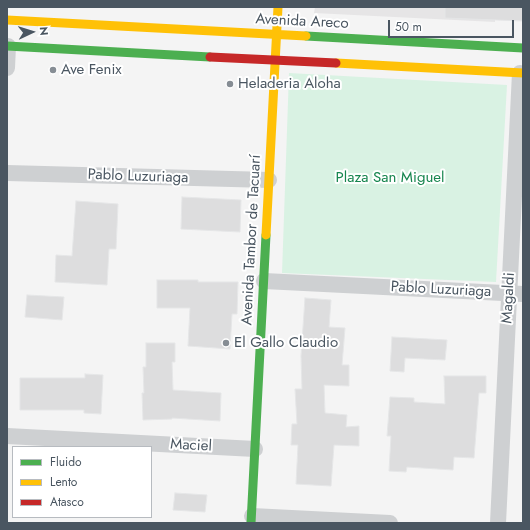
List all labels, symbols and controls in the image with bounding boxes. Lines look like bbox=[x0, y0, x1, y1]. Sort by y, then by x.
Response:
street label: Avenida Areco bbox=[255, 11, 349, 33]
north arrow bbox=[12, 12, 52, 52]
scale bar bbox=[390, 12, 516, 38]
text: 50 m bbox=[395, 18, 422, 36]
text: N bbox=[36, 26, 52, 36]
place label: Ave Fenix bbox=[61, 61, 122, 79]
marker: Ave Fenix bbox=[48, 65, 58, 75]
place label: Heladeria Aloha bbox=[238, 75, 341, 93]
marker: Heladeria Aloha bbox=[225, 79, 235, 89]
street label: Avenida Tambor de Tacuarí bbox=[239, 154, 265, 326]
street label: Pablo Luzuriaga bbox=[87, 166, 189, 188]
park label: Plaza San Miguel bbox=[336, 169, 444, 187]
street label: Magaldi bbox=[499, 272, 519, 324]
street label: Pablo Luzuriaga bbox=[390, 278, 492, 302]
place label: El Gallo Claudio bbox=[234, 334, 338, 352]
marker: El Gallo Claudio bbox=[221, 338, 231, 348]
street label: Maciel bbox=[170, 436, 212, 456]
legend bbox=[12, 446, 152, 518]
text: Fluido bbox=[50, 453, 82, 471]
text: Lento bbox=[50, 473, 77, 491]
text: Atasco bbox=[50, 493, 84, 511]

